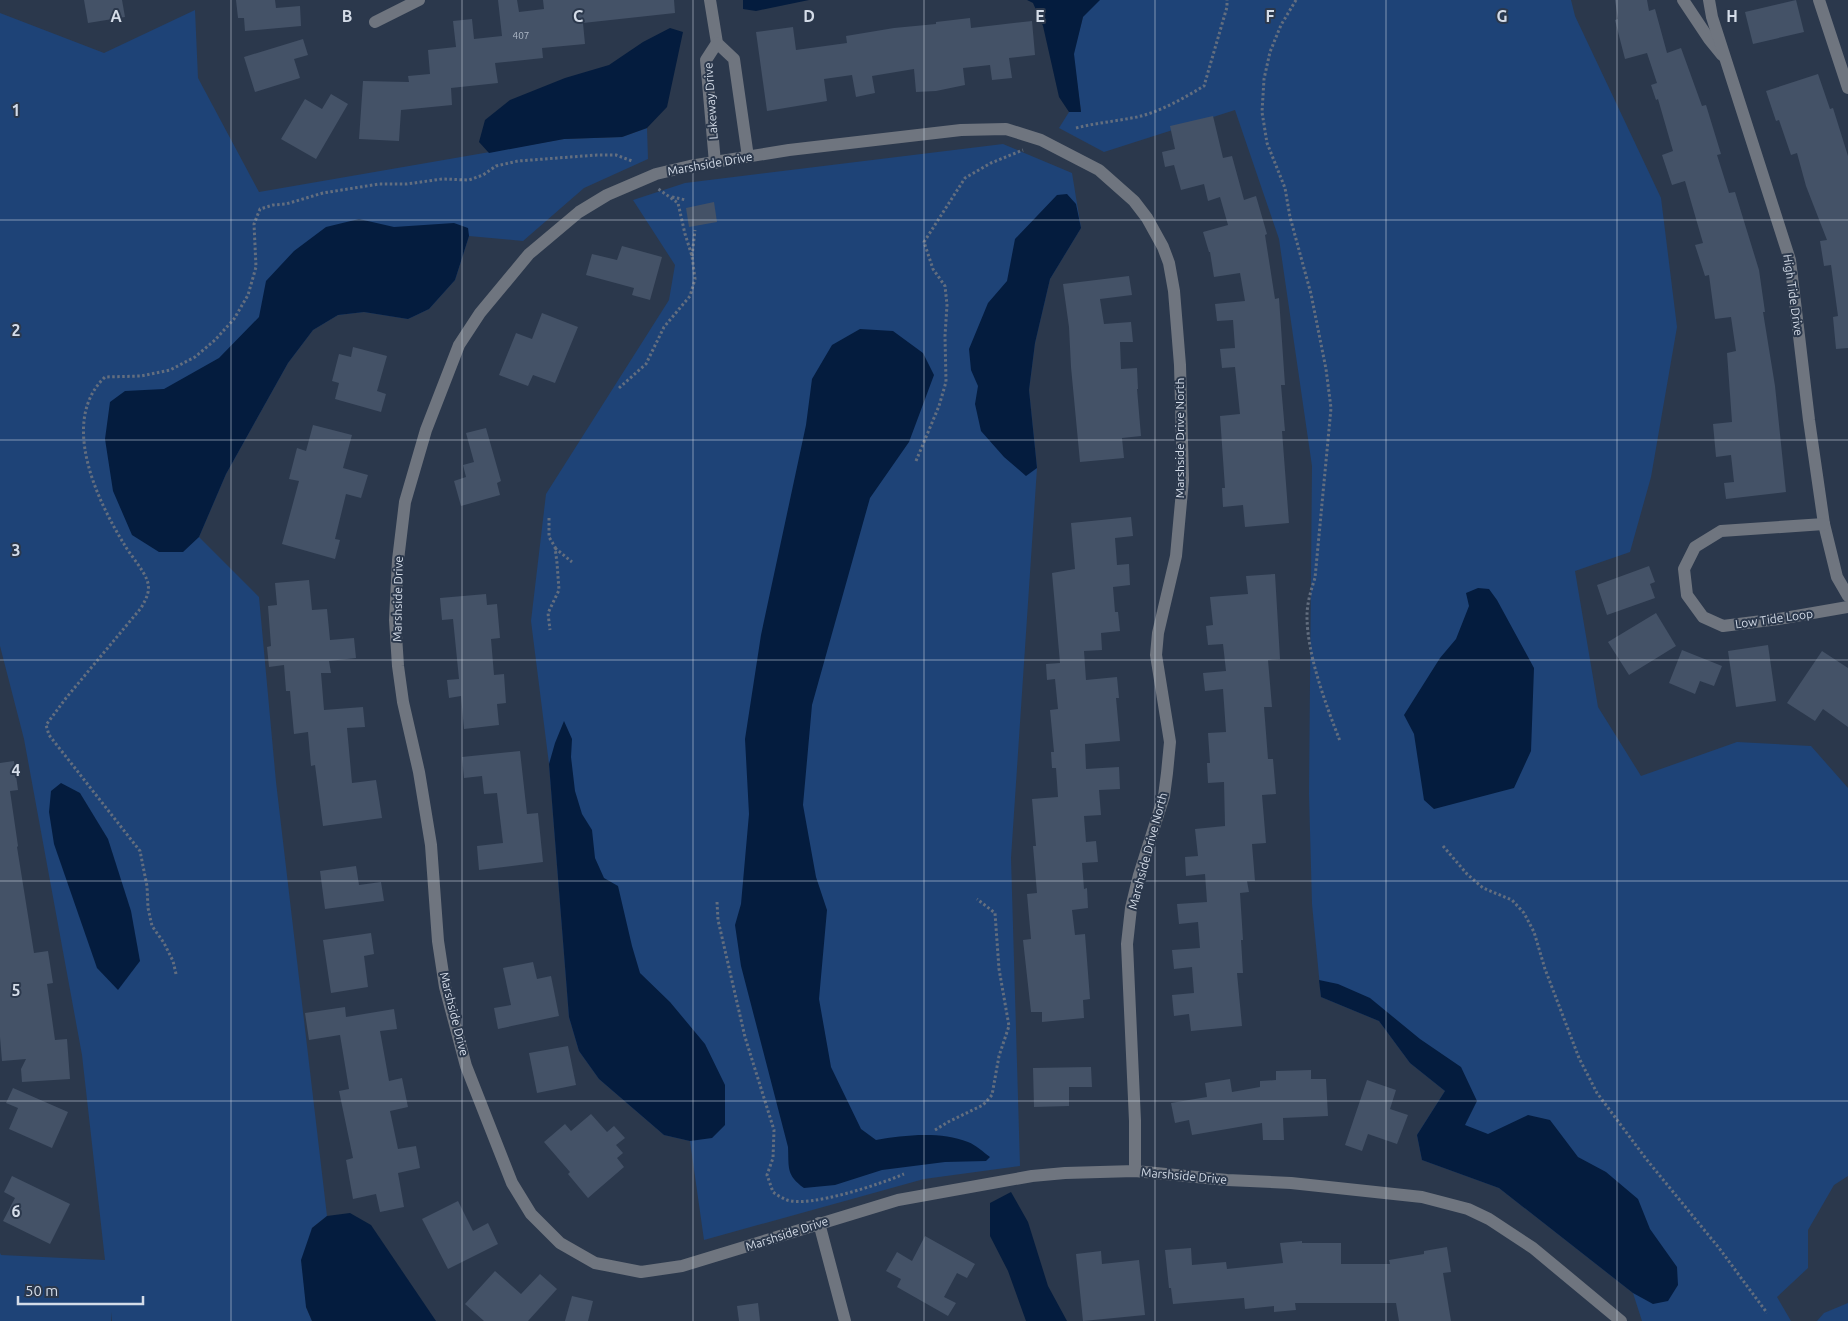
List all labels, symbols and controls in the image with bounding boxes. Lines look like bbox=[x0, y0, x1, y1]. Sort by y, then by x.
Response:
text: A bbox=[110, 7, 122, 25]
text: B bbox=[342, 7, 352, 25]
text: C bbox=[573, 7, 583, 25]
text: D bbox=[803, 7, 815, 25]
text: E bbox=[1035, 7, 1045, 25]
text: F bbox=[1266, 7, 1275, 25]
text: G bbox=[1496, 7, 1508, 25]
text: H bbox=[1726, 7, 1738, 25]
house number: 407 bbox=[513, 30, 529, 41]
street label: Lakeway Drive bbox=[701, 62, 720, 140]
text: 1 bbox=[11, 101, 21, 119]
street label: Marshside Drive bbox=[666, 150, 753, 177]
street label: High Tide Drive bbox=[1781, 253, 1806, 337]
text: 2 bbox=[11, 321, 21, 339]
street label: Marshside Drive North bbox=[1173, 378, 1186, 498]
text: 3 bbox=[11, 541, 21, 559]
street label: Marshside Drive bbox=[390, 556, 405, 642]
street label: Low Tide Loop bbox=[1734, 607, 1814, 630]
text: 4 bbox=[11, 761, 21, 779]
street label: Marshside Drive North bbox=[1126, 791, 1169, 911]
street label: Marshside Drive bbox=[438, 971, 471, 1057]
text: 5 bbox=[11, 981, 21, 999]
street label: Marshside Drive bbox=[1141, 1165, 1227, 1186]
text: 6 bbox=[11, 1202, 21, 1220]
street label: Marshside Drive bbox=[744, 1214, 830, 1253]
scale bar bbox=[18, 1274, 142, 1306]
text: 50 m bbox=[25, 1282, 58, 1299]

